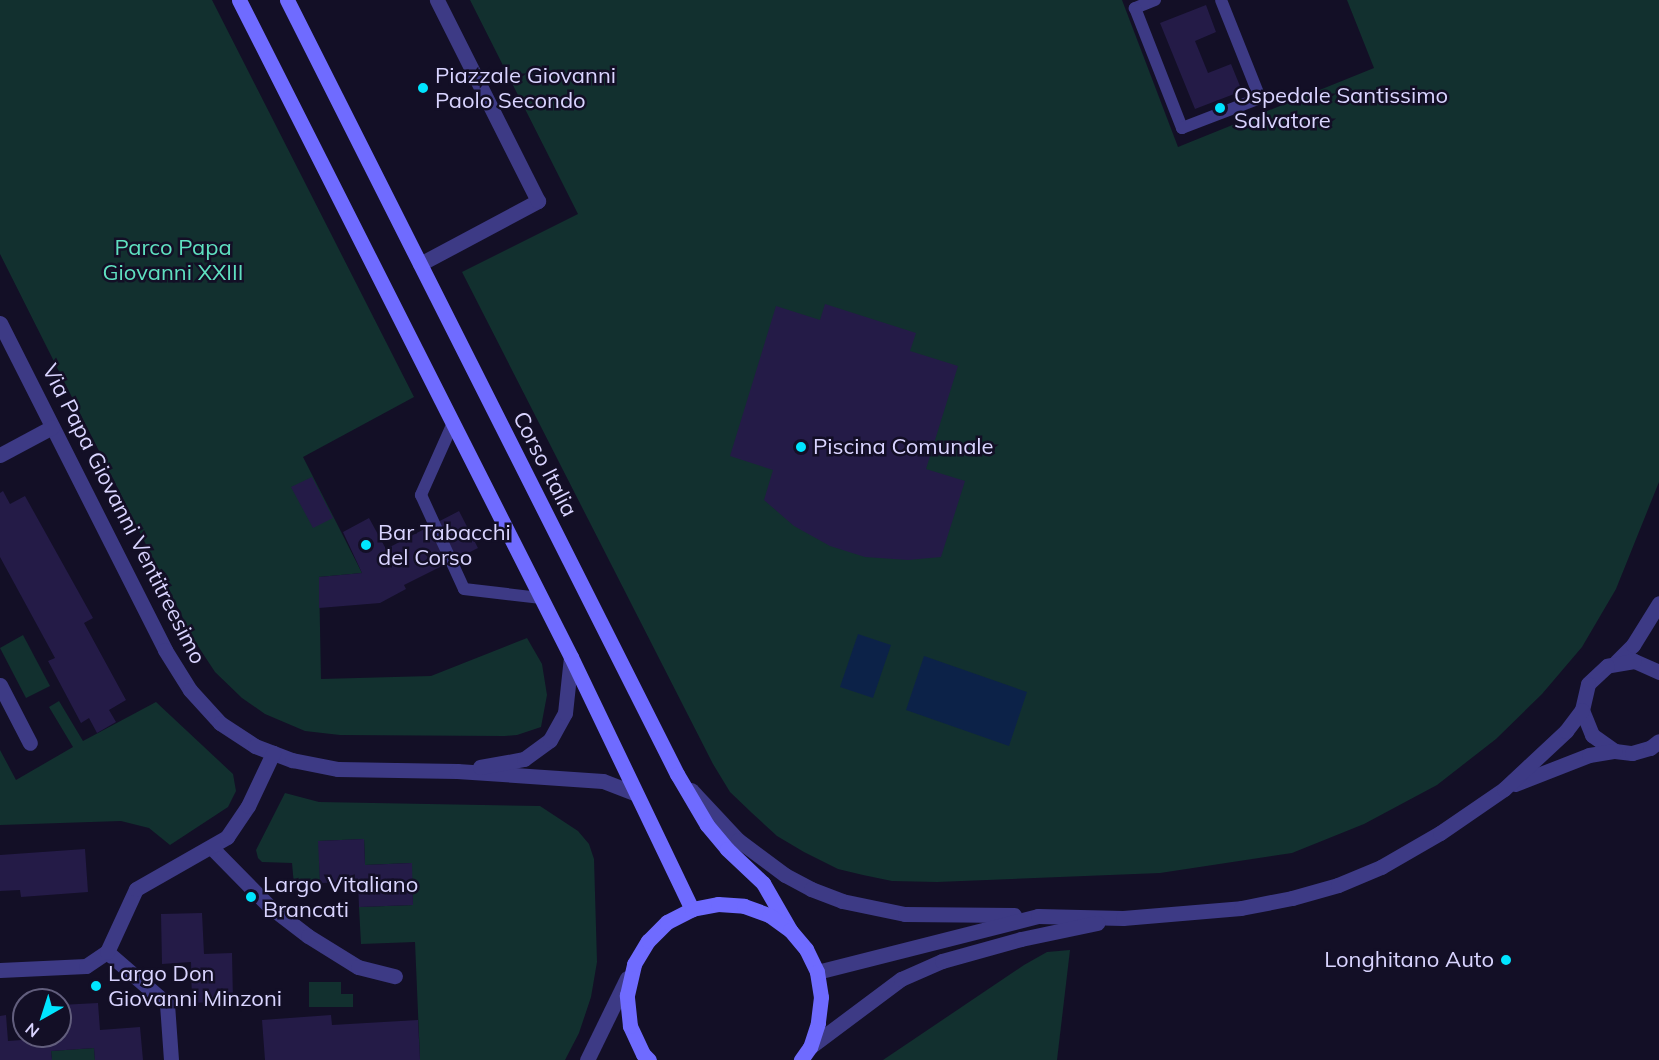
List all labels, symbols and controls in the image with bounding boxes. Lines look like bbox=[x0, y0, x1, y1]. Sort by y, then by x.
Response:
place label: Piazzale Giovanni Paolo Secondo bbox=[435, 62, 616, 113]
marker: Piazzale Giovanni Paolo Secondo bbox=[416, 81, 430, 95]
place label: Ospedale Santissimo Salvatore bbox=[1234, 82, 1448, 134]
marker: Ospedale Santissimo Salvatore bbox=[1211, 99, 1229, 117]
park label: Parco Papa Giovanni XXIII bbox=[103, 234, 243, 286]
street label: Via Papa Giovanni Ventitreesimo bbox=[37, 360, 211, 668]
street label: Corso Italia bbox=[507, 407, 583, 521]
place label: Piscina Comunale bbox=[813, 434, 994, 460]
marker: Piscina Comunale bbox=[794, 440, 808, 454]
place label: Bar Tabacchi del Corso bbox=[378, 519, 511, 570]
marker: Bar Tabacchi del Corso bbox=[359, 538, 373, 552]
place label: Largo Vitaliano Brancati bbox=[263, 871, 418, 922]
marker: Largo Vitaliano Brancati bbox=[244, 890, 258, 904]
place label: Longhitano Auto bbox=[1324, 947, 1494, 973]
marker: Longhitano Auto bbox=[1499, 953, 1513, 967]
place label: Largo Don Giovanni Minzoni bbox=[108, 960, 282, 1011]
marker: Largo Don Giovanni Minzoni bbox=[89, 979, 103, 993]
north arrow bbox=[12, 988, 72, 1048]
text: N bbox=[21, 1019, 43, 1042]

